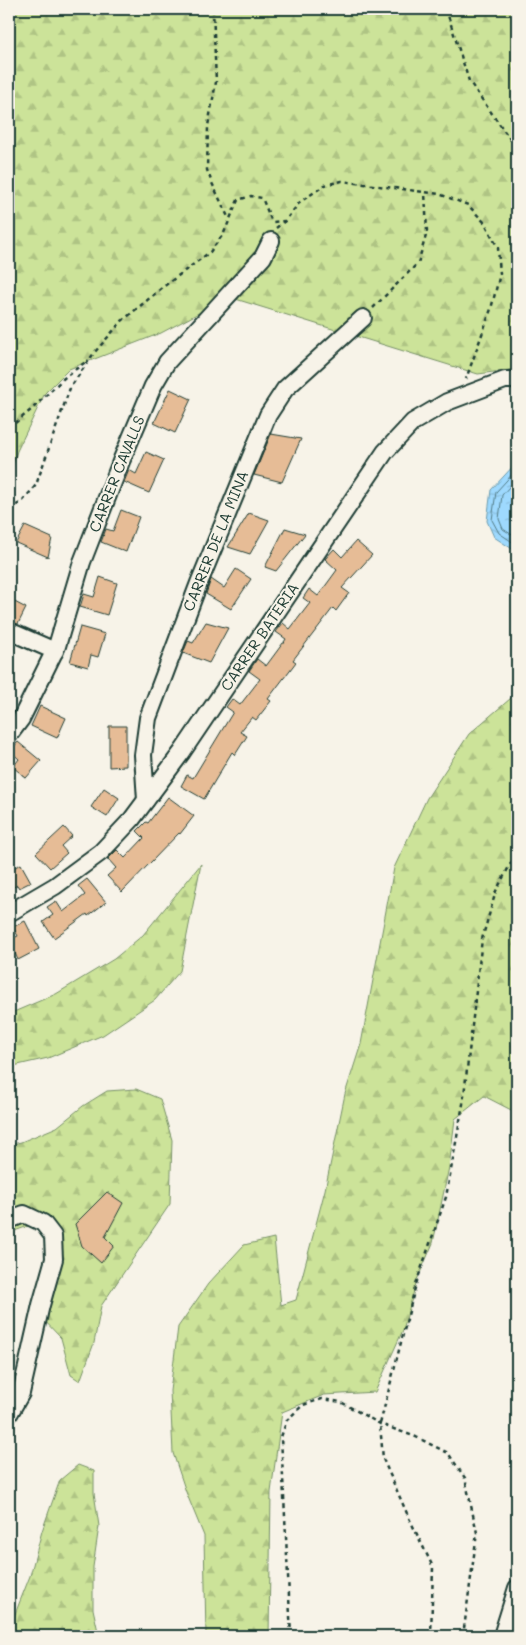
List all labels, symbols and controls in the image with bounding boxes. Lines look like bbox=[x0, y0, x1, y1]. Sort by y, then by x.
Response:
street label: CARRER CAVALLS bbox=[84, 412, 149, 535]
street label: CARRER DE LA MINA bbox=[178, 467, 252, 614]
street label: CARRER BATERIA bbox=[215, 578, 303, 694]

